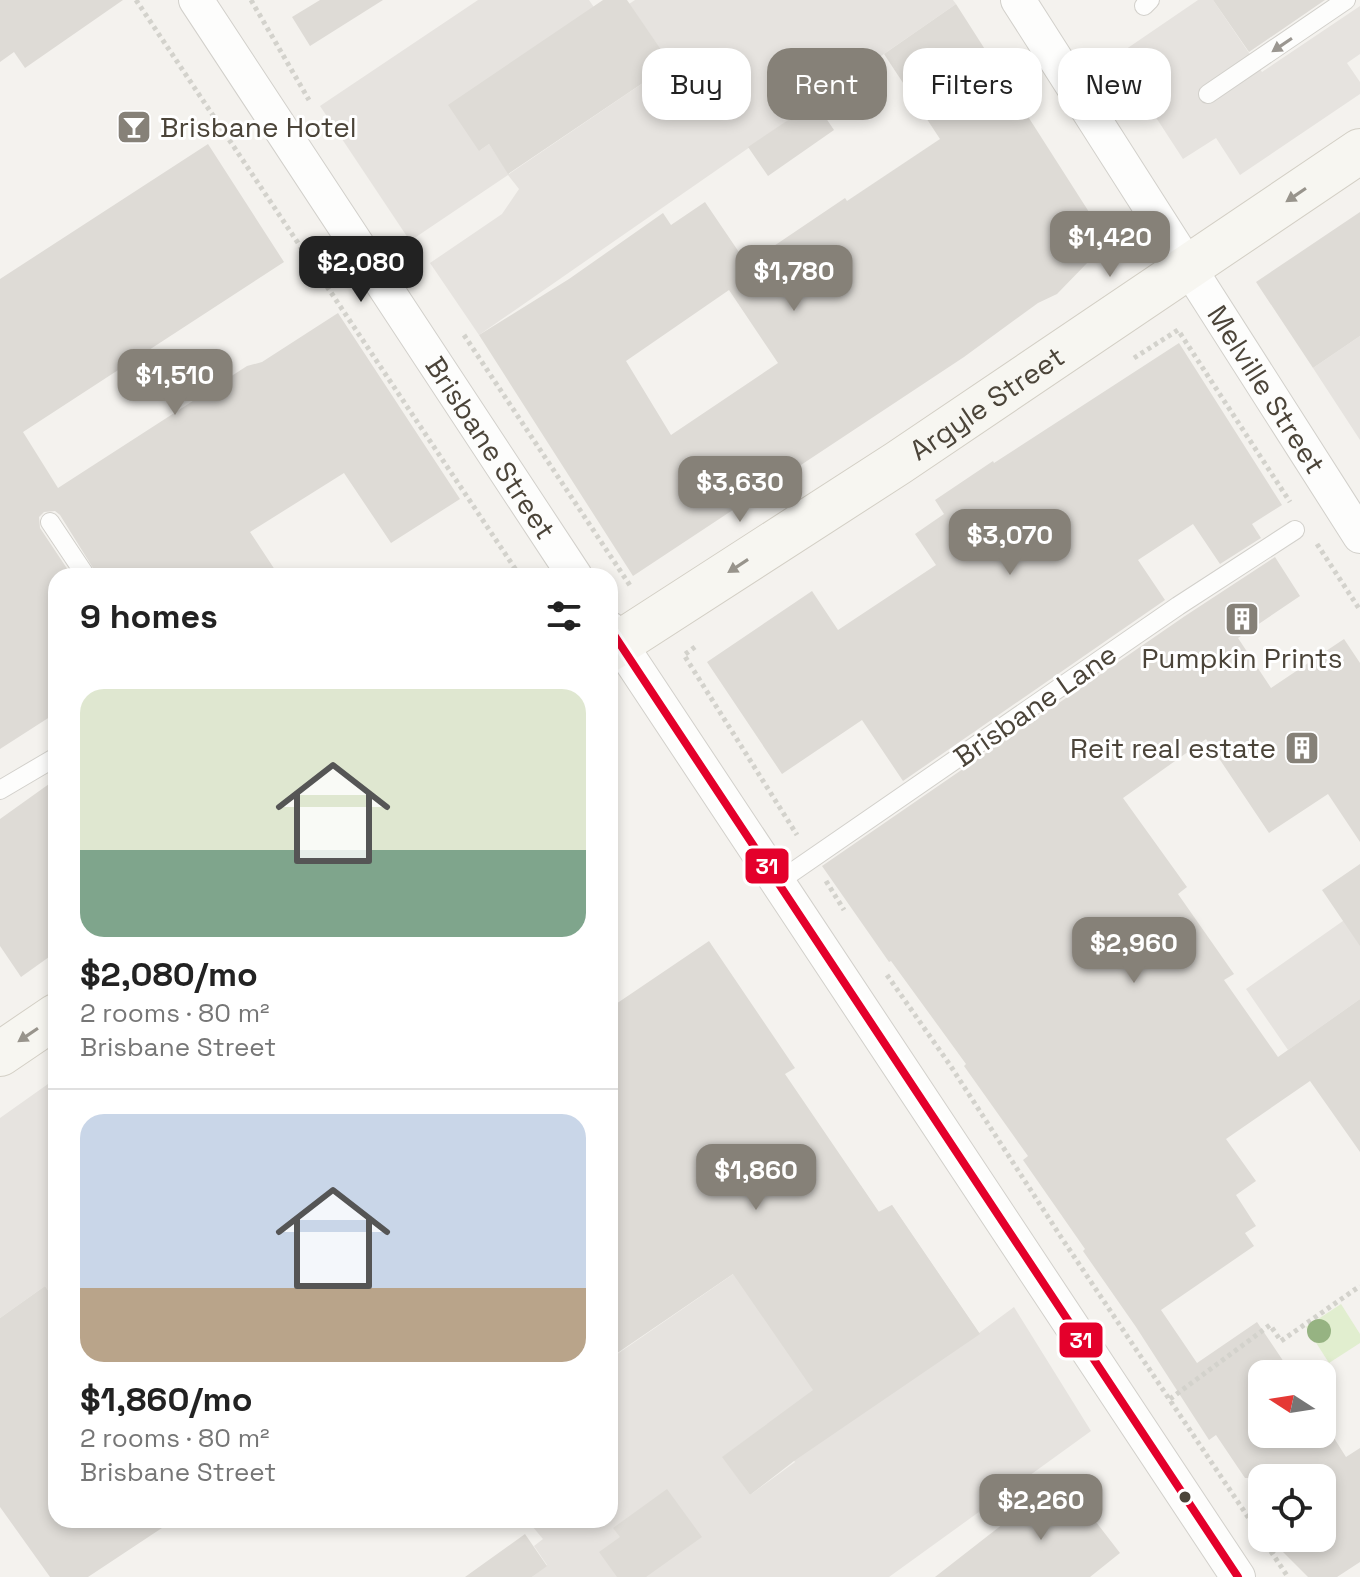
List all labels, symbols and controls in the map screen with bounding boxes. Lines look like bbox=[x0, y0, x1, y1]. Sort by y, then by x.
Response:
one-way arrow bbox=[1272, 37, 1293, 52]
chip: Buy bbox=[642, 48, 751, 120]
chip: Rent bbox=[767, 48, 887, 120]
chip: Filters bbox=[903, 48, 1042, 120]
chip: New bbox=[1058, 48, 1171, 120]
bar icon: Brisbane Hotel bbox=[115, 108, 153, 146]
place label: Brisbane Hotel bbox=[160, 109, 357, 145]
one-way arrow bbox=[1285, 187, 1306, 202]
pin: $1,420 bbox=[1045, 211, 1175, 279]
text: $1,420 bbox=[1068, 220, 1152, 254]
pin: $2,080 bbox=[296, 236, 426, 304]
text: $2,080 bbox=[317, 245, 405, 279]
pin: $1,780 bbox=[729, 245, 859, 313]
text: $1,780 bbox=[753, 254, 835, 288]
street label: Melville Street bbox=[1199, 299, 1334, 480]
street label: Argyle Street bbox=[903, 338, 1071, 468]
pin: $1,510 bbox=[110, 349, 240, 417]
street label: Brisbane Street bbox=[417, 350, 564, 546]
text: $1,510 bbox=[136, 358, 214, 392]
pin: $3,630 bbox=[675, 456, 805, 524]
text: $3,630 bbox=[696, 465, 784, 499]
pin: $3,070 bbox=[945, 509, 1075, 577]
text: $3,070 bbox=[967, 518, 1053, 552]
one-way arrow bbox=[727, 558, 749, 572]
icon: filters bbox=[542, 594, 586, 638]
text: 9 homes bbox=[80, 595, 218, 638]
building icon: Pumpkin Prints bbox=[1223, 600, 1261, 638]
street label: Brisbane Lane bbox=[946, 636, 1124, 774]
place label: Pumpkin Prints bbox=[1141, 640, 1343, 676]
building icon: Reit real estate bbox=[1283, 729, 1321, 767]
place label: Reit real estate bbox=[1070, 730, 1276, 766]
icon: home bbox=[261, 741, 405, 885]
line badge: 31 bbox=[744, 847, 790, 885]
text: 31 bbox=[756, 852, 778, 880]
pin: $2,960 bbox=[1069, 917, 1199, 985]
text: $2,960 bbox=[1090, 926, 1178, 960]
text: $2,080/mo bbox=[80, 953, 258, 996]
text: 2 rooms · 80 m² bbox=[80, 996, 270, 1030]
one-way arrow bbox=[17, 1027, 39, 1042]
text: Brisbane Street bbox=[80, 1030, 276, 1064]
pin: $1,860 bbox=[691, 1144, 821, 1212]
text: $1,860 bbox=[714, 1153, 798, 1187]
icon: home bbox=[261, 1166, 405, 1310]
line badge: 31 bbox=[1058, 1321, 1104, 1359]
text: 31 bbox=[1070, 1326, 1092, 1354]
north arrow bbox=[1248, 1360, 1336, 1448]
map controls bbox=[1248, 1360, 1336, 1552]
text: $1,860/mo bbox=[80, 1378, 252, 1421]
text: 2 rooms · 80 m² bbox=[80, 1421, 270, 1455]
text: Brisbane Street bbox=[80, 1455, 276, 1489]
button: locate bbox=[1248, 1464, 1336, 1552]
pin: $2,260 bbox=[976, 1474, 1106, 1542]
text: $2,260 bbox=[997, 1483, 1085, 1517]
unlabelled marker bbox=[1177, 1489, 1193, 1505]

